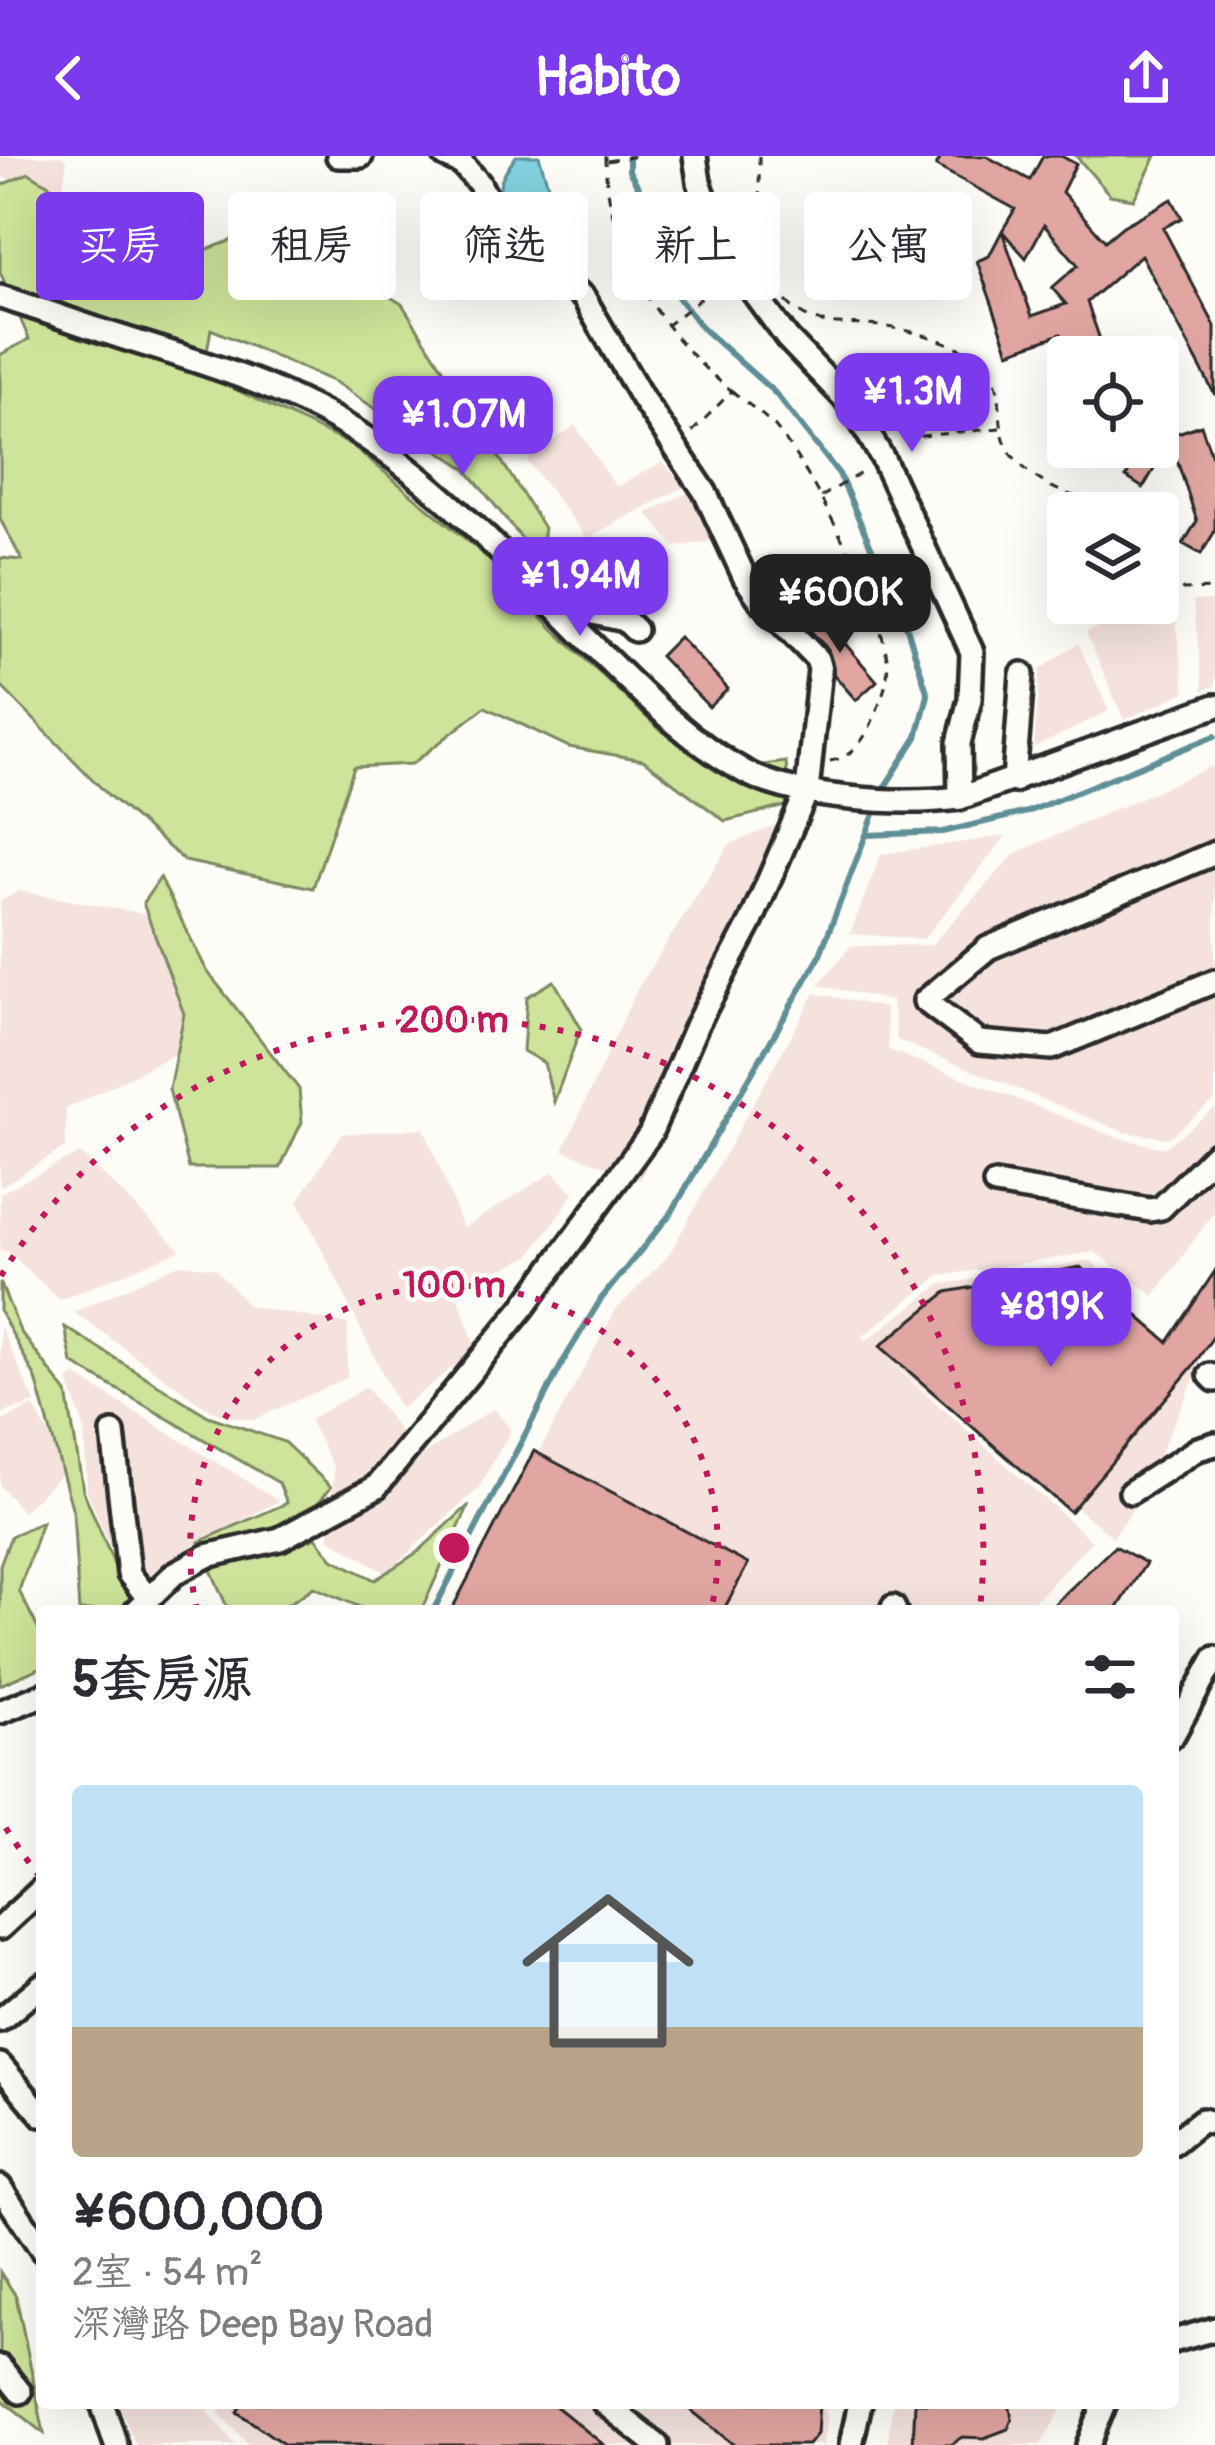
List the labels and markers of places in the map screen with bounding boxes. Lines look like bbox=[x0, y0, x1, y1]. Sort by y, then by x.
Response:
pin: ¥1.3M bbox=[828, 353, 996, 455]
pin: ¥1.07M bbox=[365, 376, 561, 478]
pin: ¥1.94M bbox=[482, 537, 678, 639]
pin: ¥600K bbox=[756, 554, 924, 656]
pin: ¥819K bbox=[967, 1268, 1135, 1370]
centre of rings bbox=[433, 1527, 475, 1569]

